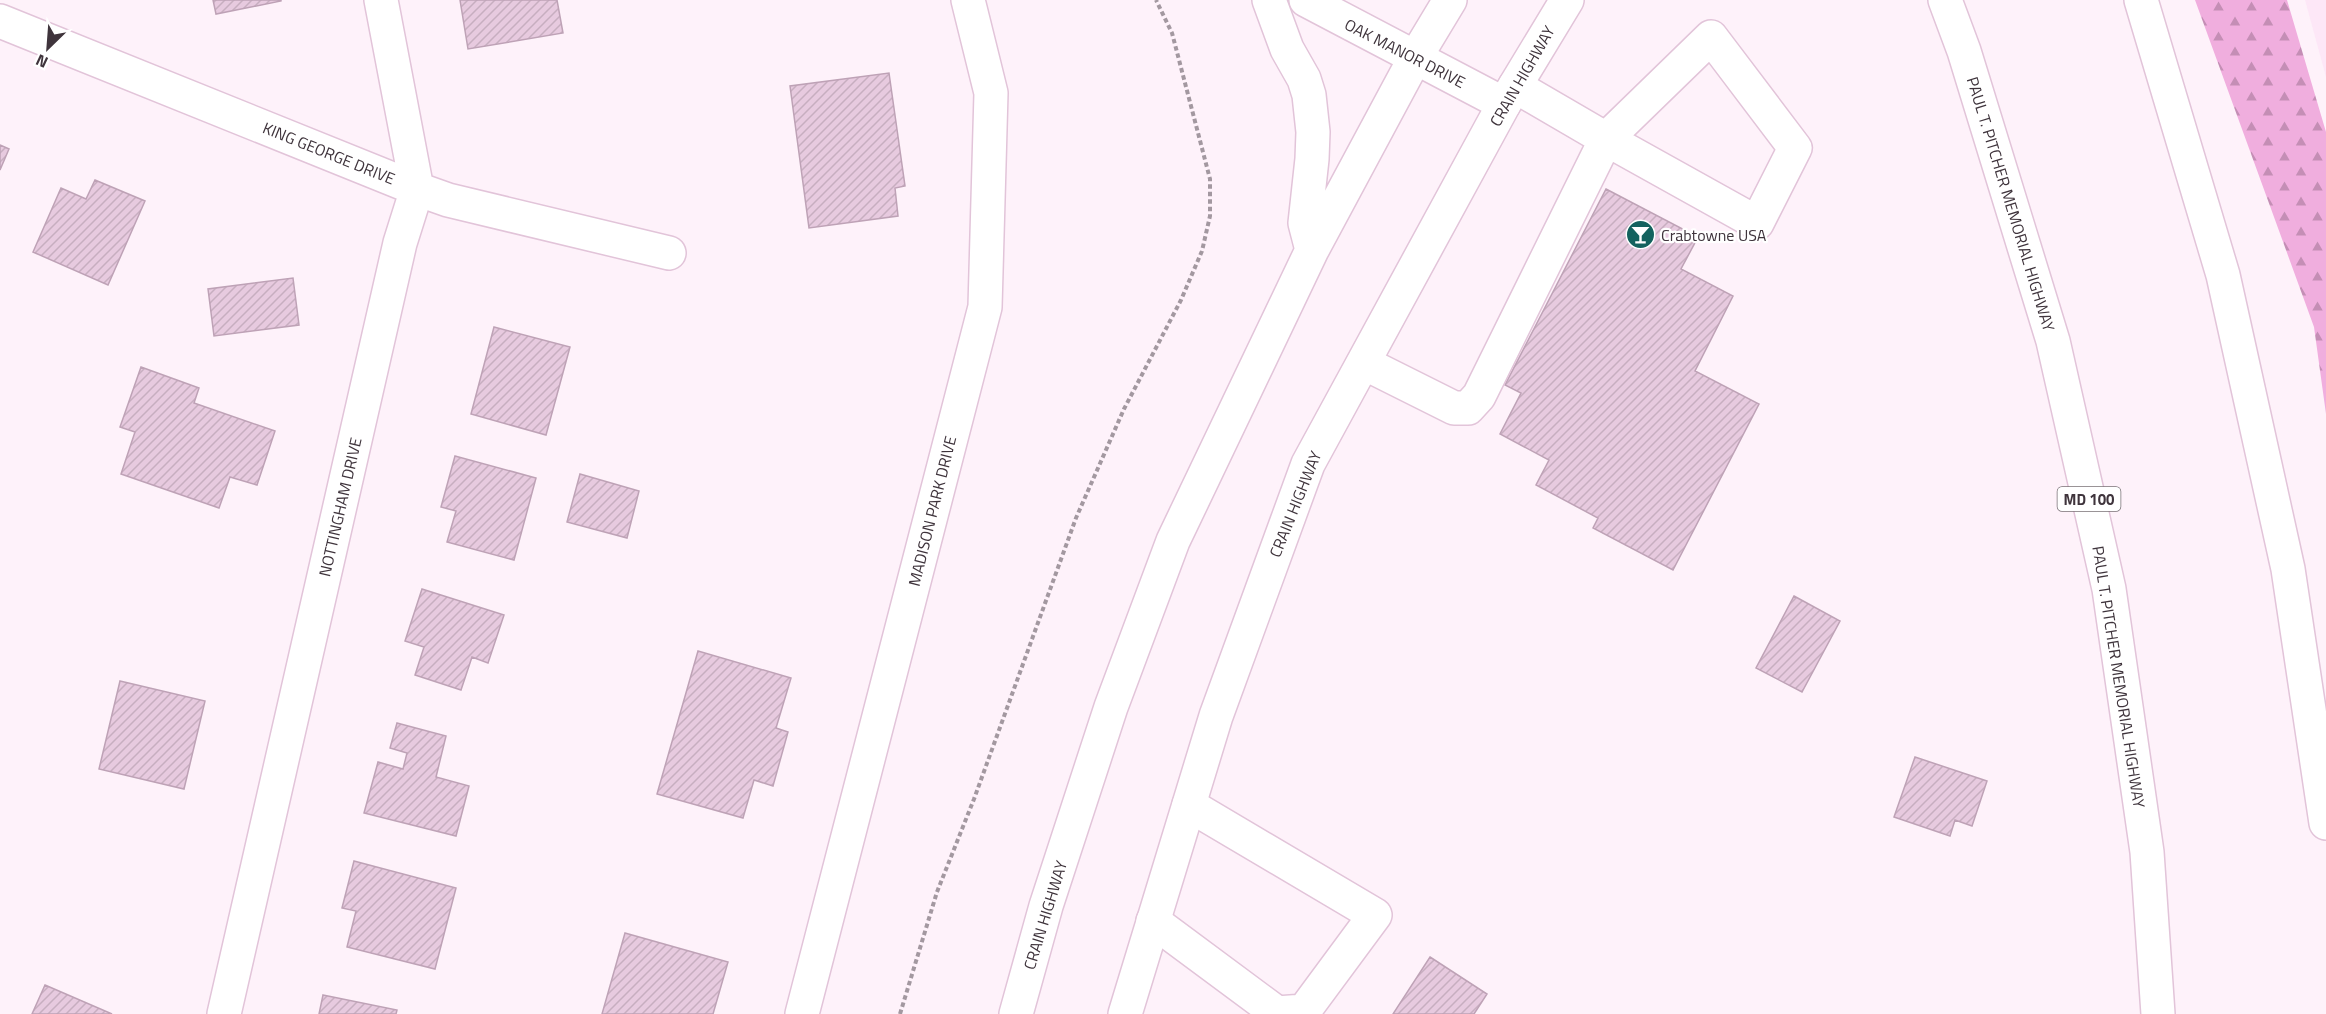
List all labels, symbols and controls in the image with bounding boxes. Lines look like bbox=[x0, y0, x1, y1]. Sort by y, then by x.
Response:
street label: OAK MANOR DRIVE bbox=[1341, 12, 1470, 94]
north arrow bbox=[18, 18, 78, 78]
street label: CRAIN HIGHWAY bbox=[1483, 21, 1561, 131]
text: N bbox=[32, 48, 52, 75]
street label: PAUL T. PITCHER MEMORIAL HIGHWAY bbox=[1961, 74, 2061, 335]
street label: KING GEORGE DRIVE bbox=[259, 116, 399, 191]
bar icon: Crabtowne USA bbox=[1624, 219, 1656, 251]
place label: Crabtowne USA bbox=[1661, 223, 1767, 247]
street label: MADISON PARK DRIVE bbox=[902, 433, 962, 589]
street label: NOTTINGHAM DRIVE bbox=[312, 435, 368, 579]
street label: CRAIN HIGHWAY bbox=[1263, 447, 1327, 561]
road number: MD 100 bbox=[2058, 487, 2120, 511]
street label: PAUL T. PITCHER MEMORIAL HIGHWAY bbox=[2086, 544, 2152, 810]
street label: CRAIN HIGHWAY bbox=[1017, 857, 1073, 972]

